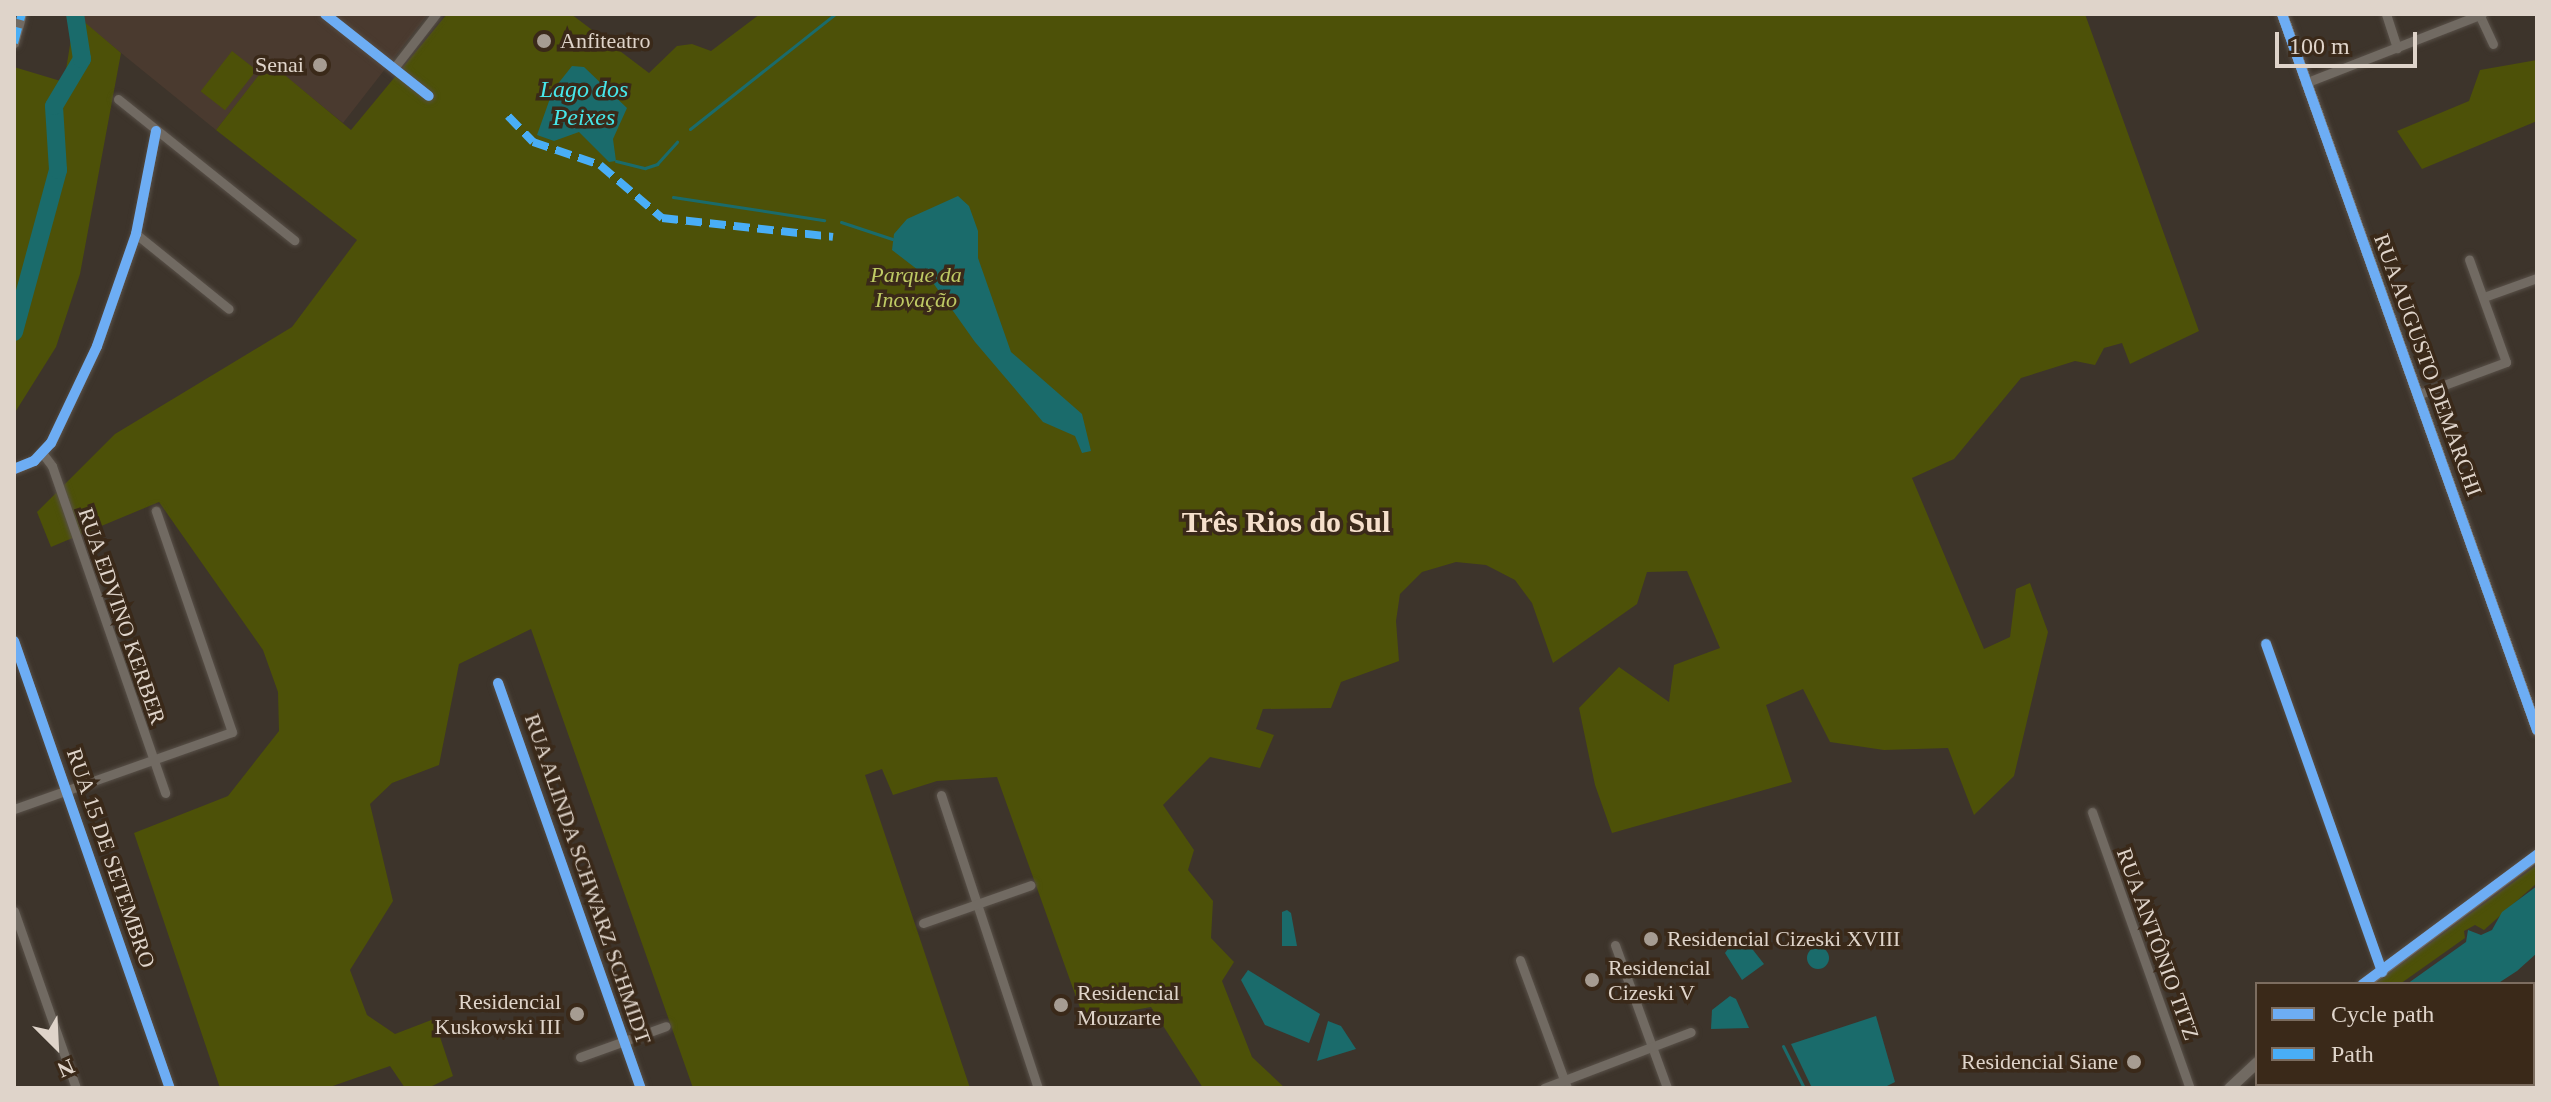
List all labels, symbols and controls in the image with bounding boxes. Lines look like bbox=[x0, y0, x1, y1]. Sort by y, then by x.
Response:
scale bar bbox=[2279, 16, 2421, 66]
place label: Anfiteatro bbox=[560, 28, 650, 54]
marker: Anfiteatro bbox=[535, 32, 553, 50]
text: 100 m bbox=[2289, 33, 2350, 59]
place label: Senai bbox=[255, 52, 304, 78]
marker: Senai bbox=[311, 56, 329, 74]
water label: Lago dos Peixes bbox=[540, 76, 628, 132]
street label: RUA AUGUSTO DEMARCHI bbox=[2368, 229, 2488, 501]
park label: Parque da Inovação bbox=[870, 261, 962, 312]
street label: RUA EDVINO KERBER bbox=[72, 504, 172, 728]
district label: Três Rios do Sul bbox=[1182, 504, 1390, 540]
street label: RUA ALINDA SCHWARZ SCHMIDT bbox=[518, 709, 658, 1049]
street label: RUA 15 DE SETEMBRO bbox=[61, 744, 161, 972]
street label: RUA ANTÔNIO TITZ bbox=[2110, 843, 2206, 1045]
place label: Residencial Cizeski XVIII bbox=[1667, 926, 1900, 952]
marker: Residencial Cizeski XVIII bbox=[1642, 930, 1660, 948]
place label: Residencial Cizeski V bbox=[1608, 954, 1711, 1006]
marker: Residencial Cizeski V bbox=[1583, 971, 1601, 989]
place label: Residencial Mouzarte bbox=[1077, 979, 1180, 1030]
legend bbox=[2255, 982, 2535, 1086]
place label: Residencial Kuskowski III bbox=[435, 988, 561, 1040]
marker: Residencial Mouzarte bbox=[1052, 996, 1070, 1014]
text: Cycle path bbox=[2331, 1001, 2434, 1027]
marker: Residencial Kuskowski III bbox=[568, 1005, 586, 1023]
north arrow bbox=[16, 1006, 96, 1086]
text: Path bbox=[2331, 1041, 2374, 1067]
place label: Residencial Siane bbox=[1961, 1049, 2118, 1075]
marker: Residencial Siane bbox=[2125, 1053, 2143, 1071]
text: N bbox=[54, 1054, 78, 1083]

